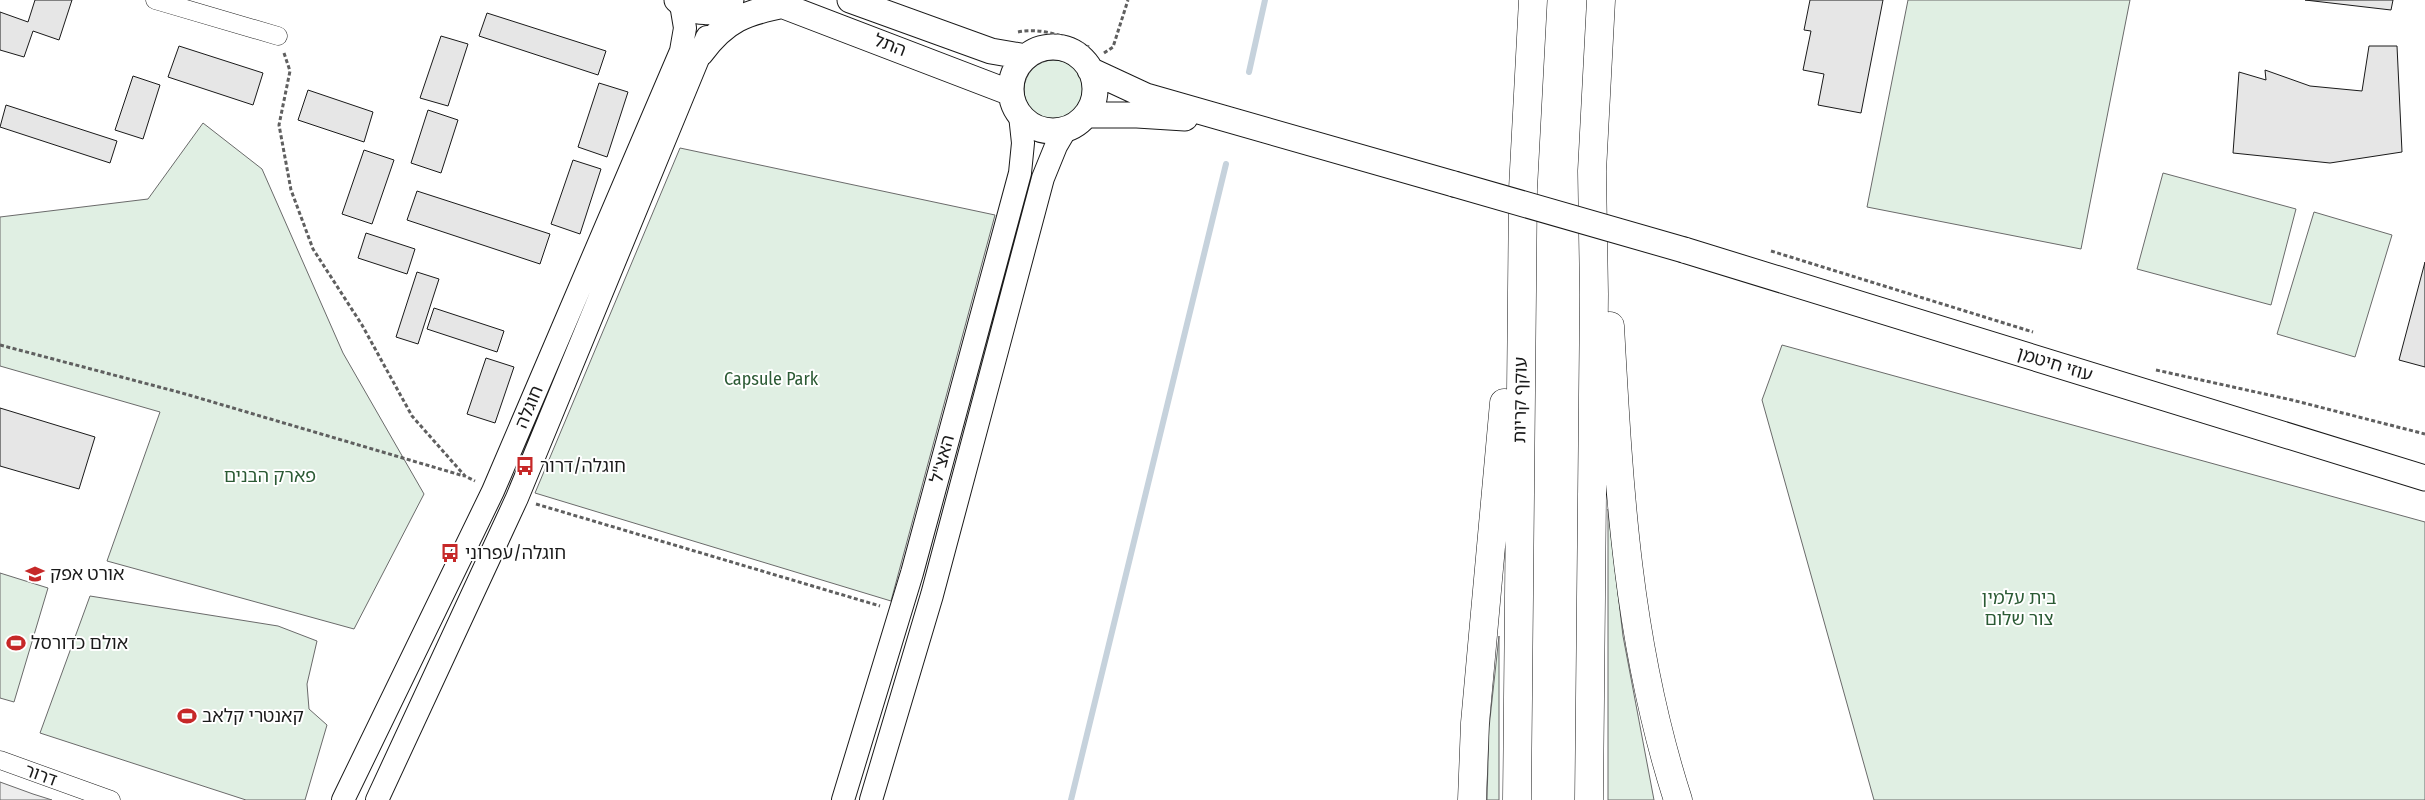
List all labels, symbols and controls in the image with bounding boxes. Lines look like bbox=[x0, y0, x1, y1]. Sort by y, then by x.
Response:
street label: התל bbox=[871, 29, 909, 61]
street label: עוזי חיטמן bbox=[2015, 342, 2095, 386]
street label: עוקף קריות bbox=[1508, 357, 1532, 443]
park label: Capsule Park bbox=[724, 368, 819, 390]
street label: חוגלה bbox=[510, 382, 548, 432]
street label: האצ"ל bbox=[925, 433, 959, 485]
bus stop icon: חוגלה/דרור bbox=[514, 455, 536, 477]
place label: חוגלה/דרור bbox=[540, 455, 626, 477]
park label: פארק הבנים bbox=[224, 465, 316, 487]
bus stop icon: חוגלה/עפרוני bbox=[439, 542, 461, 564]
place label: חוגלה/עפרוני bbox=[465, 542, 566, 564]
school or university icon: אורט אפק bbox=[24, 563, 46, 585]
place label: אורט אפק bbox=[50, 563, 124, 585]
park label: בית עלמין צור שלום bbox=[1982, 587, 2057, 630]
sports icon: אולם כדורסל bbox=[5, 632, 27, 654]
place label: אולם כדורסל bbox=[31, 632, 128, 654]
sports icon: קאנטרי קלאב bbox=[176, 705, 198, 727]
place label: קאנטרי קלאב bbox=[202, 705, 304, 727]
street label: דרור bbox=[22, 759, 61, 791]

